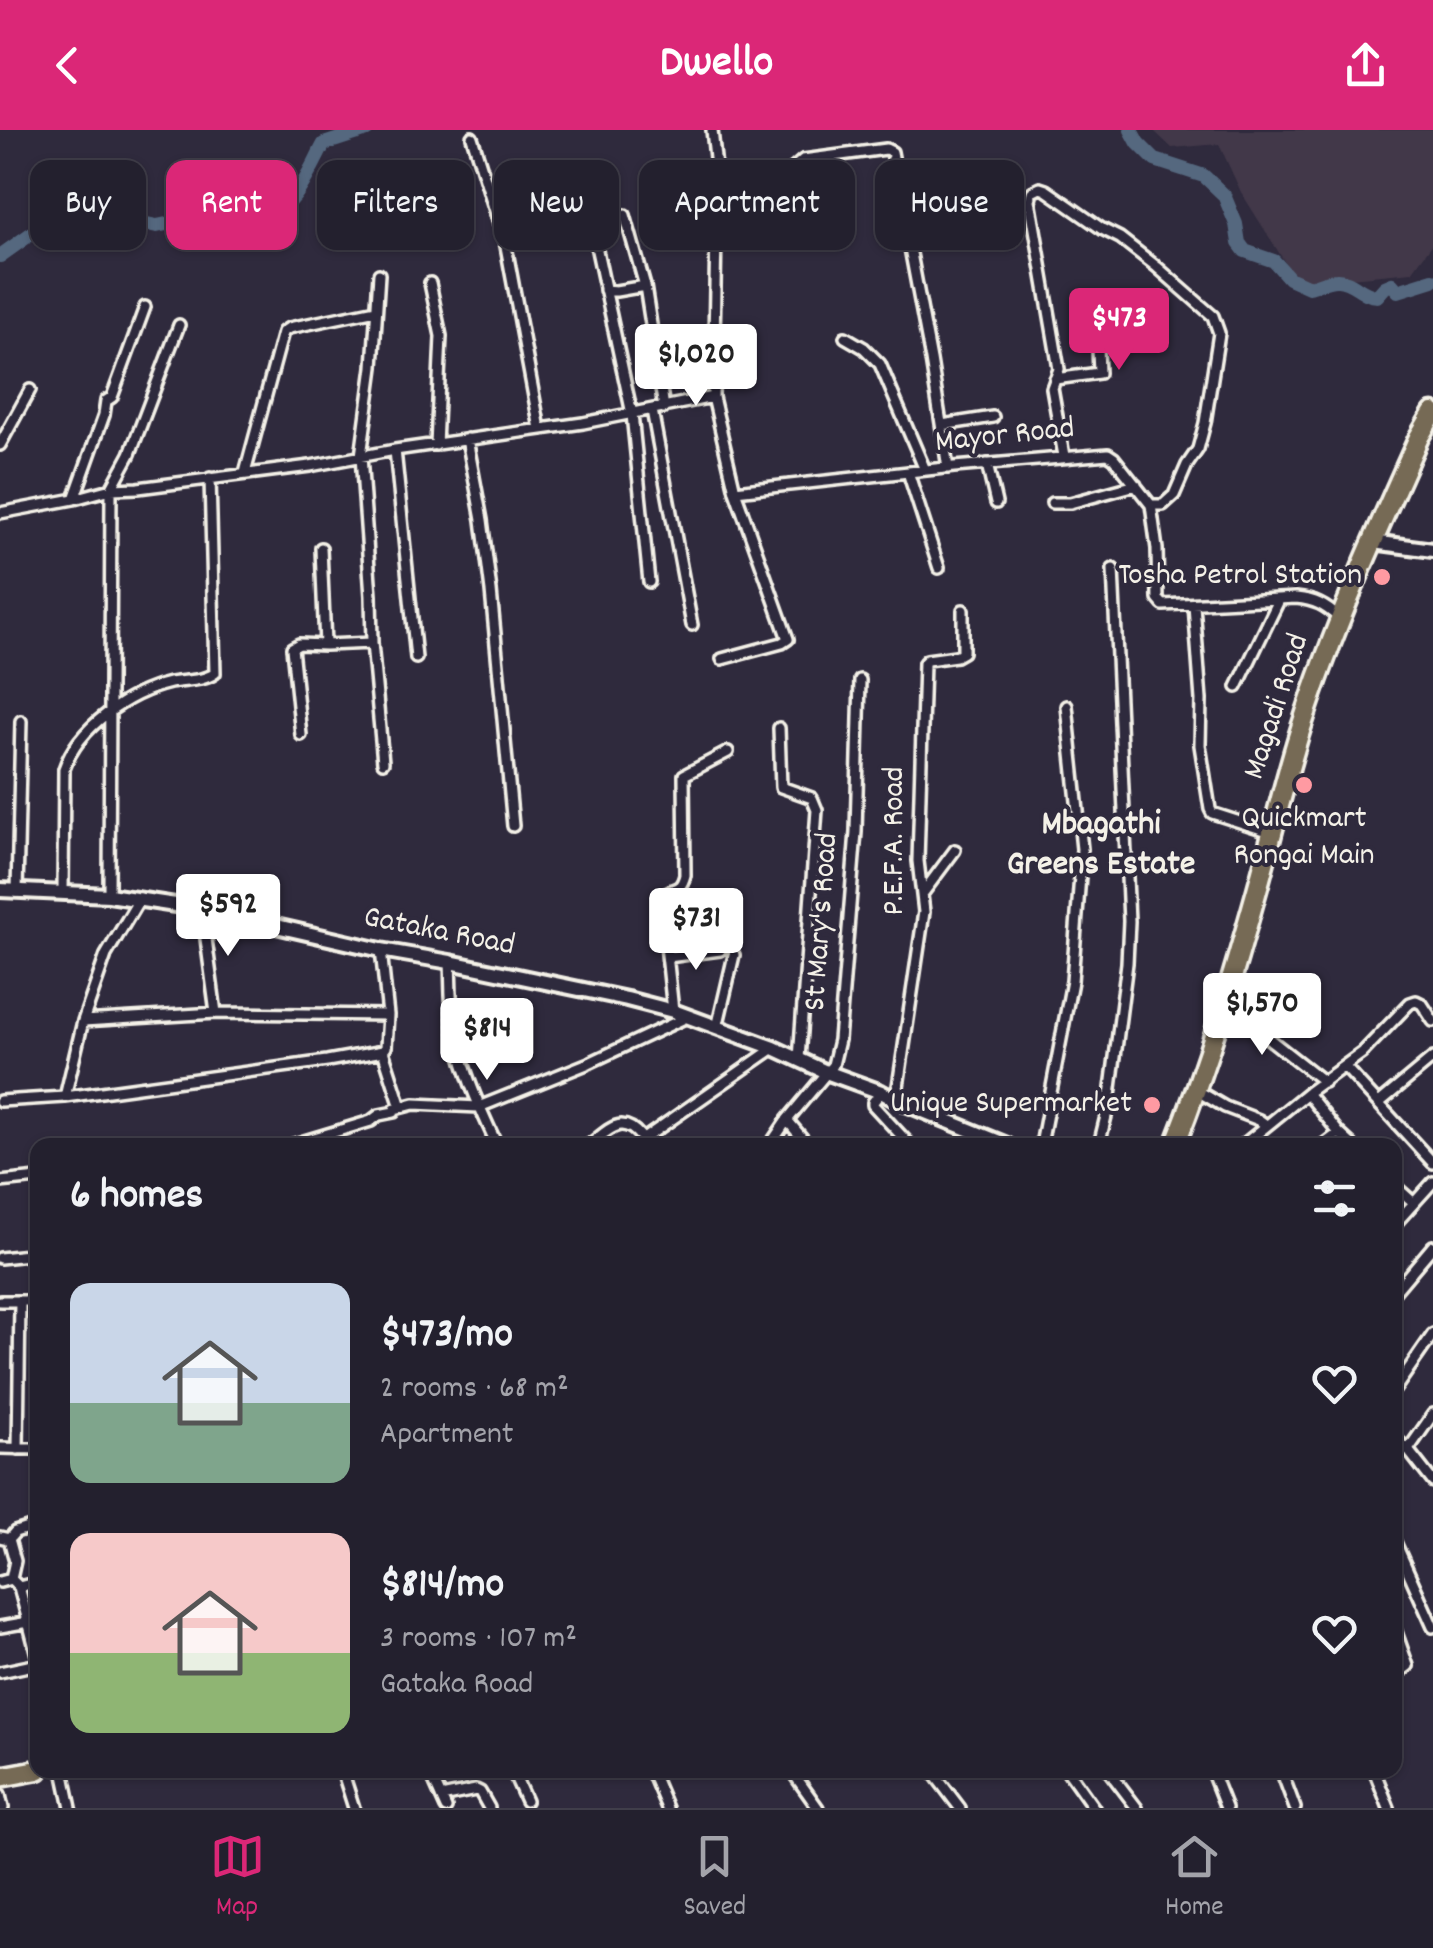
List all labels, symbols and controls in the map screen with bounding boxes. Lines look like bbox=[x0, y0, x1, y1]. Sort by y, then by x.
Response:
text: Dwello bbox=[660, 33, 773, 97]
icon: back bbox=[40, 38, 95, 93]
icon: share bbox=[1338, 38, 1393, 93]
chip: Buy bbox=[30, 160, 146, 250]
chip: Rent bbox=[166, 160, 297, 250]
chip: Filters bbox=[317, 160, 474, 250]
chip: New bbox=[494, 160, 619, 250]
chip: Apartment bbox=[639, 160, 855, 250]
chip: House bbox=[875, 160, 1024, 250]
pin: $473 bbox=[1060, 288, 1178, 373]
text: $473 bbox=[1091, 297, 1147, 343]
pin: $1,020 bbox=[615, 324, 777, 409]
text: $1,020 bbox=[657, 333, 735, 379]
street label: Mayor Road bbox=[933, 407, 1077, 467]
place label: Tosha Petrol Station bbox=[1118, 554, 1362, 600]
marker: Tosha Petrol Station bbox=[1371, 566, 1393, 588]
street label: Magadi Road bbox=[1233, 628, 1323, 786]
street label: P.E.F.A. Road bbox=[873, 766, 919, 916]
marker: Quickmart Rongai Main bbox=[1293, 774, 1315, 796]
place label: Quickmart Rongai Main bbox=[1233, 797, 1375, 880]
district label: Mbagathi Greens Estate bbox=[1007, 801, 1195, 891]
street label: St Mary's Road bbox=[794, 831, 852, 1013]
pin: $592 bbox=[169, 874, 287, 959]
text: $592 bbox=[198, 883, 258, 929]
pin: $731 bbox=[637, 888, 755, 973]
street label: Gataka Road bbox=[359, 896, 519, 970]
text: $731 bbox=[671, 897, 721, 943]
pin: $1,570 bbox=[1181, 973, 1343, 1058]
text: $1,570 bbox=[1225, 982, 1299, 1028]
pin: $814 bbox=[428, 998, 546, 1083]
text: $814 bbox=[462, 1007, 512, 1053]
place label: Unique Supermarket bbox=[890, 1082, 1132, 1128]
marker: Unique Supermarket bbox=[1141, 1094, 1163, 1116]
text: 6 homes bbox=[70, 1168, 203, 1228]
icon: filters bbox=[1307, 1171, 1362, 1226]
text: $473/mo bbox=[380, 1307, 513, 1367]
icon: home bbox=[150, 1323, 270, 1443]
icon: heart bbox=[1307, 1356, 1362, 1411]
text: 2 rooms · 68 m² bbox=[380, 1367, 569, 1413]
text: Apartment bbox=[380, 1413, 514, 1459]
text: $814/mo bbox=[380, 1557, 504, 1617]
icon: home bbox=[150, 1573, 270, 1693]
icon: heart bbox=[1307, 1606, 1362, 1661]
text: 3 rooms · 107 m² bbox=[380, 1617, 577, 1663]
text: Gataka Road bbox=[380, 1663, 533, 1709]
tab: Map bbox=[210, 1829, 265, 1929]
tab: Saved bbox=[684, 1829, 746, 1929]
tab: Home bbox=[1165, 1829, 1223, 1929]

